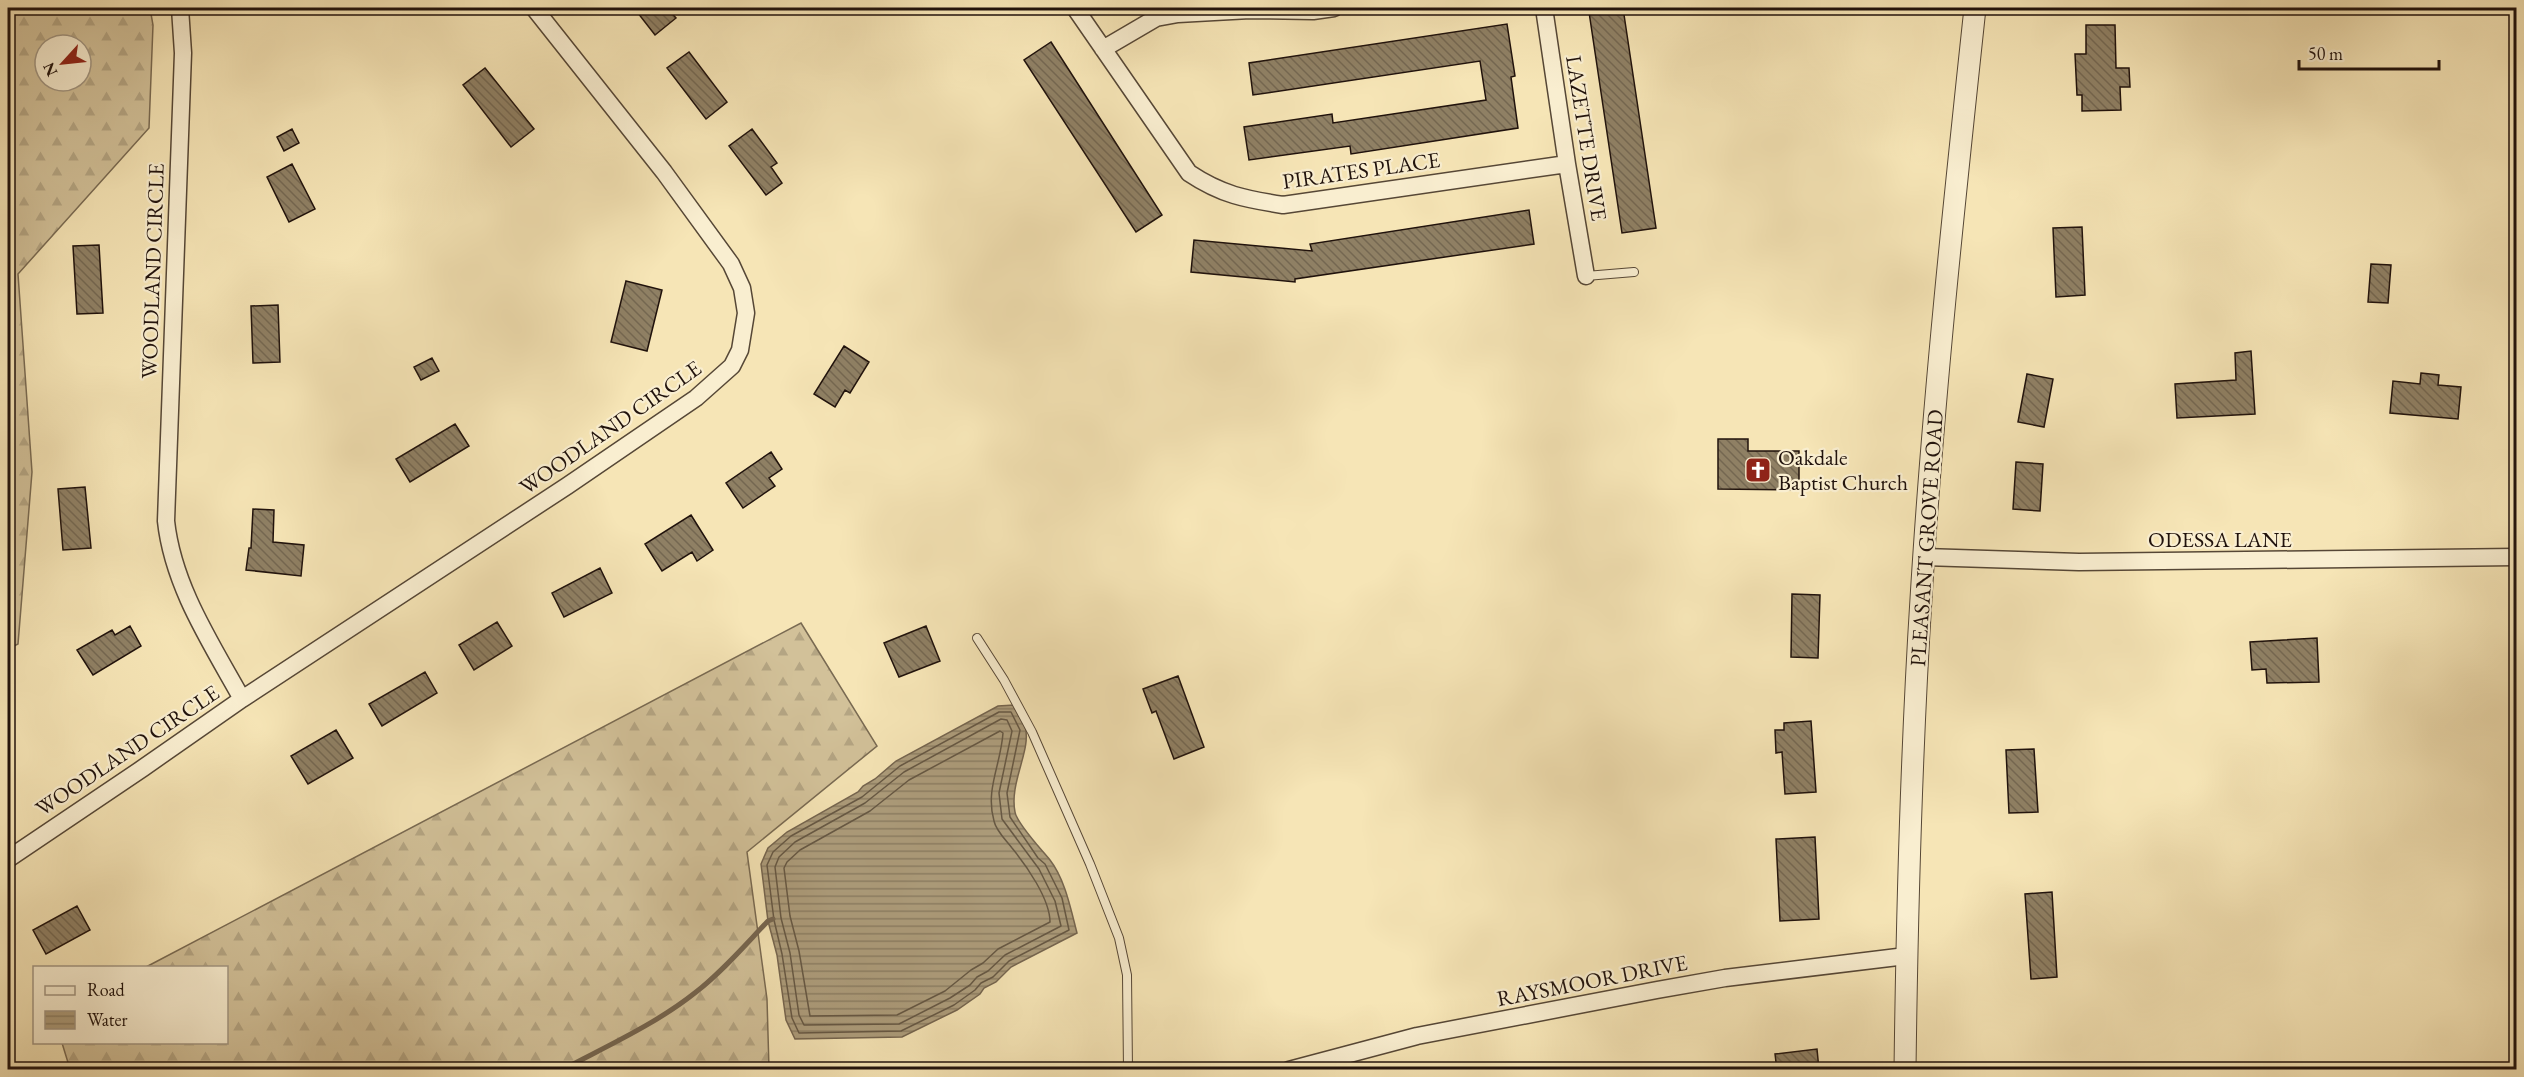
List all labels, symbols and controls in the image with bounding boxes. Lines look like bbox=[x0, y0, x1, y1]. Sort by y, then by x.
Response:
north arrow bbox=[33, 33, 93, 93]
scale bar bbox=[2299, 33, 2438, 71]
text: 50 m bbox=[2308, 42, 2343, 65]
street label: LAZETTE DRIVE bbox=[1559, 53, 1614, 223]
text: N bbox=[38, 59, 62, 80]
street label: PIRATES PLACE bbox=[1280, 145, 1442, 196]
street label: WOODLAND CIRCLE bbox=[134, 163, 171, 379]
street label: WOODLAND CIRCLE bbox=[514, 354, 707, 501]
street label: PLEASANT GROVE ROAD bbox=[1903, 409, 1950, 668]
place label: Oakdale Baptist Church bbox=[1778, 443, 1908, 497]
church icon: Oakdale Baptist Church bbox=[1743, 455, 1773, 485]
street label: ODESSA LANE bbox=[2148, 525, 2292, 554]
street label: WOODLAND CIRCLE bbox=[30, 678, 225, 823]
street label: RAYSMOOR DRIVE bbox=[1494, 948, 1690, 1013]
legend bbox=[33, 966, 228, 1044]
text: Road bbox=[87, 978, 126, 1001]
text: Water bbox=[87, 1008, 128, 1031]

